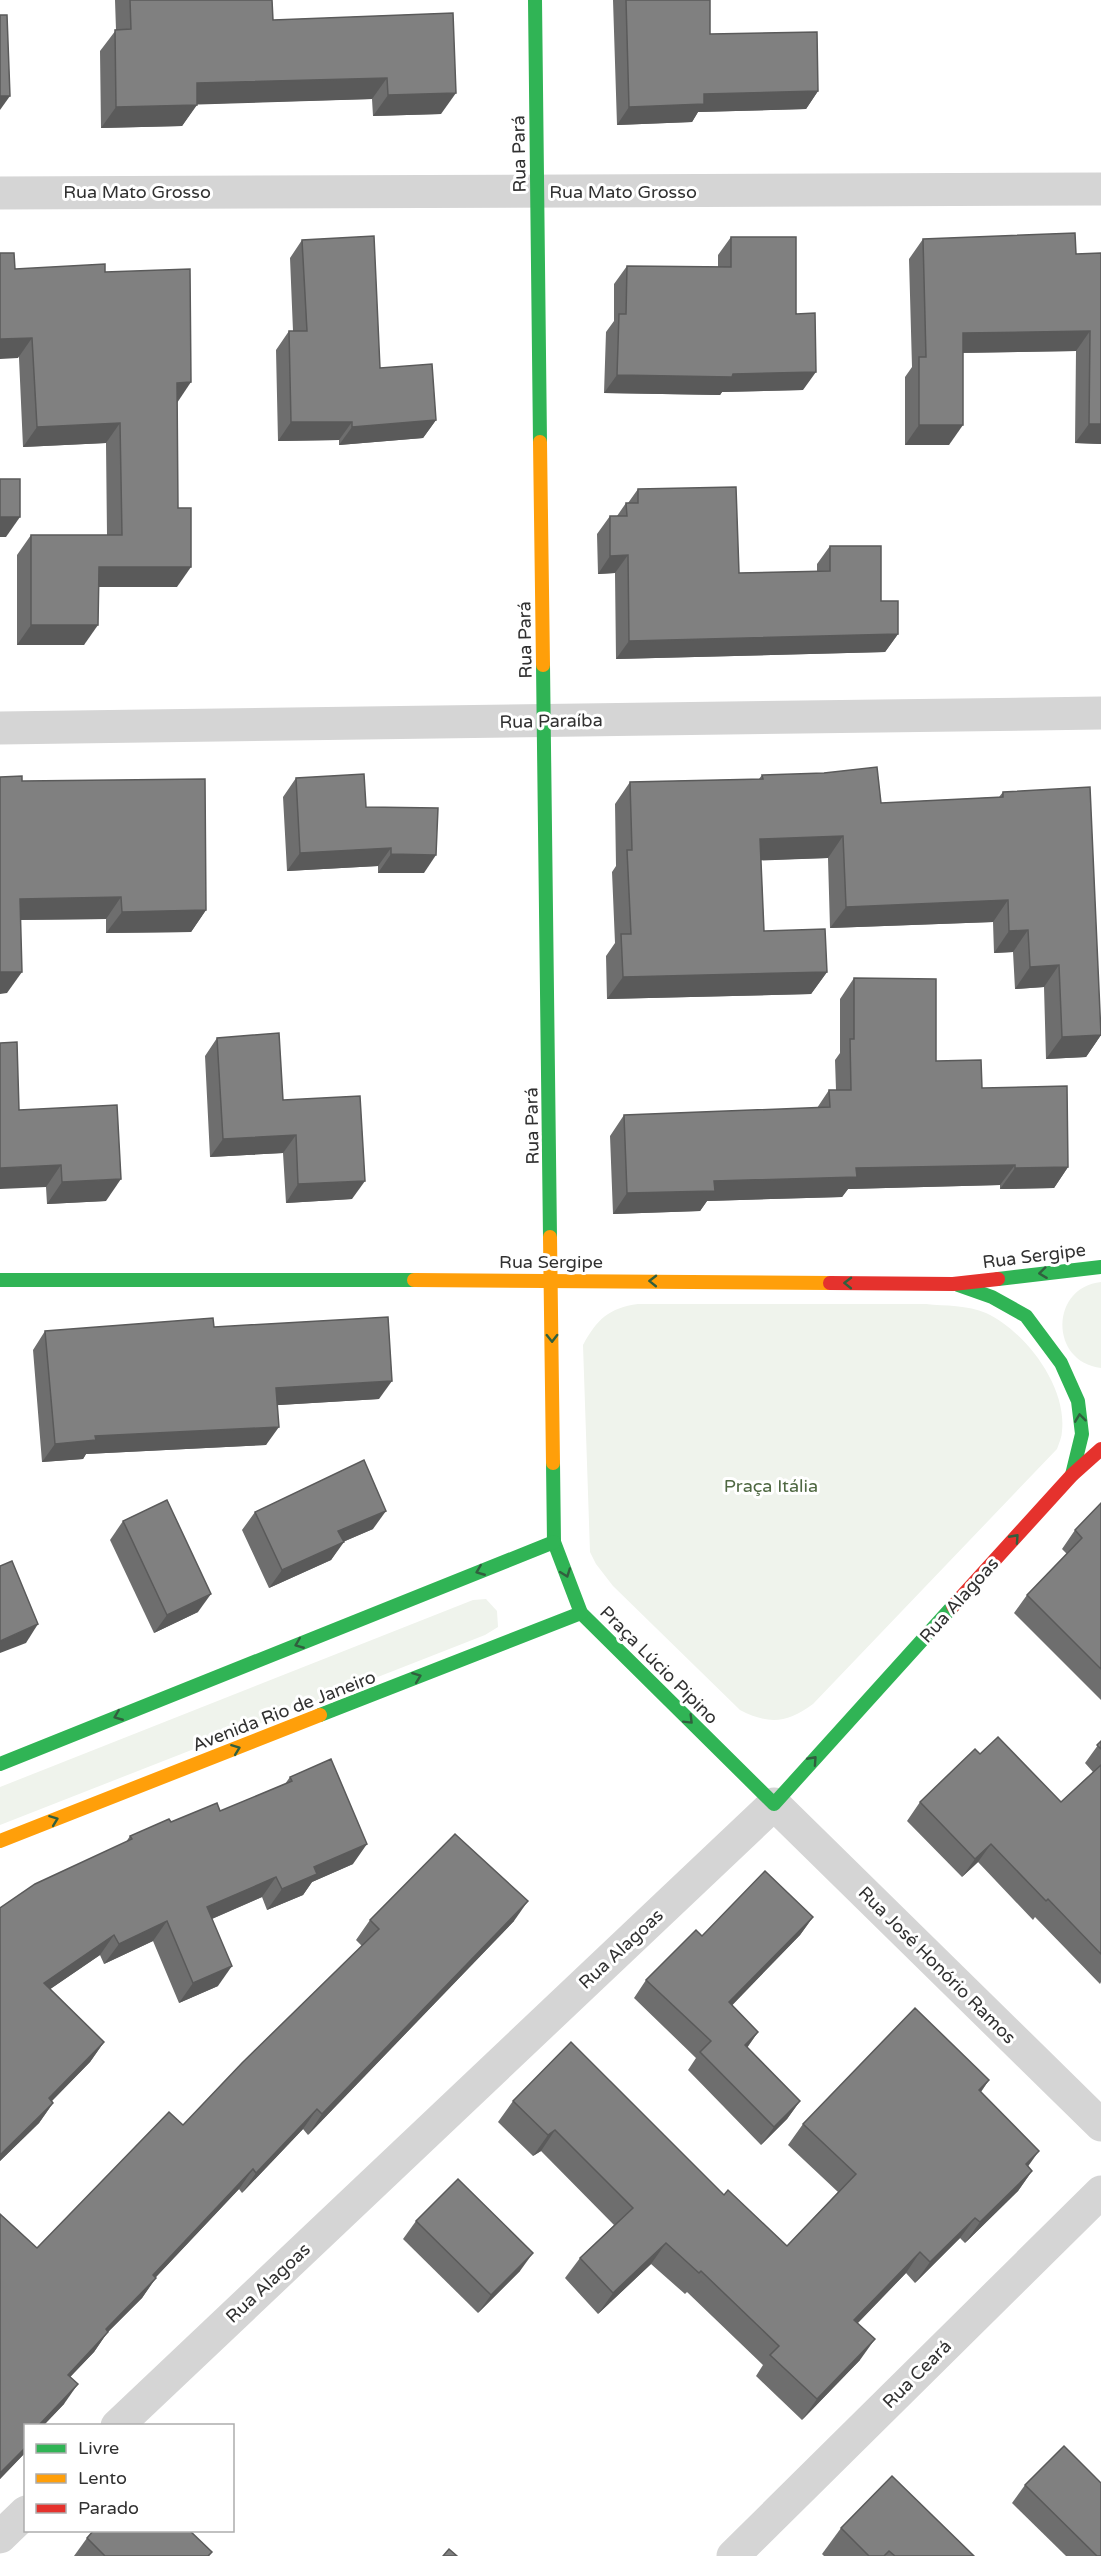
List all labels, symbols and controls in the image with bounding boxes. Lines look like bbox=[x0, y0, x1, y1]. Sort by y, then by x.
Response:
street label: Rua Pará bbox=[507, 115, 531, 193]
street label: Rua Mato Grosso bbox=[63, 181, 211, 203]
street label: Rua Mato Grosso bbox=[549, 181, 697, 203]
street label: Rua Pará bbox=[513, 601, 537, 679]
street label: Rua Paraíba bbox=[499, 709, 603, 733]
street label: Rua Pará bbox=[520, 1087, 544, 1165]
street label: Rua Sergipe bbox=[981, 1239, 1087, 1273]
street label: Rua Sergipe bbox=[499, 1251, 603, 1273]
one-way arrow bbox=[1038, 1267, 1047, 1279]
one-way arrow bbox=[649, 1275, 658, 1287]
one-way arrow bbox=[844, 1277, 853, 1289]
one-way arrow bbox=[546, 1334, 558, 1343]
one-way arrow bbox=[1074, 1413, 1087, 1422]
park label: Praça Itália bbox=[724, 1475, 818, 1497]
one-way arrow bbox=[1008, 1534, 1019, 1545]
street label: Rua Alagoas bbox=[915, 1553, 1003, 1647]
one-way arrow bbox=[476, 1564, 487, 1576]
one-way arrow bbox=[559, 1567, 571, 1578]
street label: Praça Lúcio Pipino bbox=[595, 1601, 723, 1729]
one-way arrow bbox=[295, 1637, 306, 1649]
street label: Avenida Rio de Janeiro bbox=[189, 1666, 379, 1756]
one-way arrow bbox=[412, 1672, 422, 1685]
one-way arrow bbox=[114, 1709, 125, 1721]
one-way arrow bbox=[682, 1713, 693, 1724]
one-way arrow bbox=[230, 1744, 241, 1756]
one-way arrow bbox=[806, 1757, 817, 1767]
one-way arrow bbox=[48, 1815, 59, 1827]
street label: Rua José Honório Ramos bbox=[854, 1882, 1020, 2048]
street label: Rua Alagoas bbox=[574, 1904, 668, 1994]
street label: Rua Alagoas bbox=[221, 2238, 315, 2328]
street label: Rua Ceará bbox=[878, 2335, 956, 2413]
legend bbox=[24, 2424, 234, 2532]
text: Livre bbox=[78, 2437, 119, 2459]
text: Lento bbox=[78, 2467, 127, 2489]
text: Parado bbox=[78, 2497, 139, 2519]

